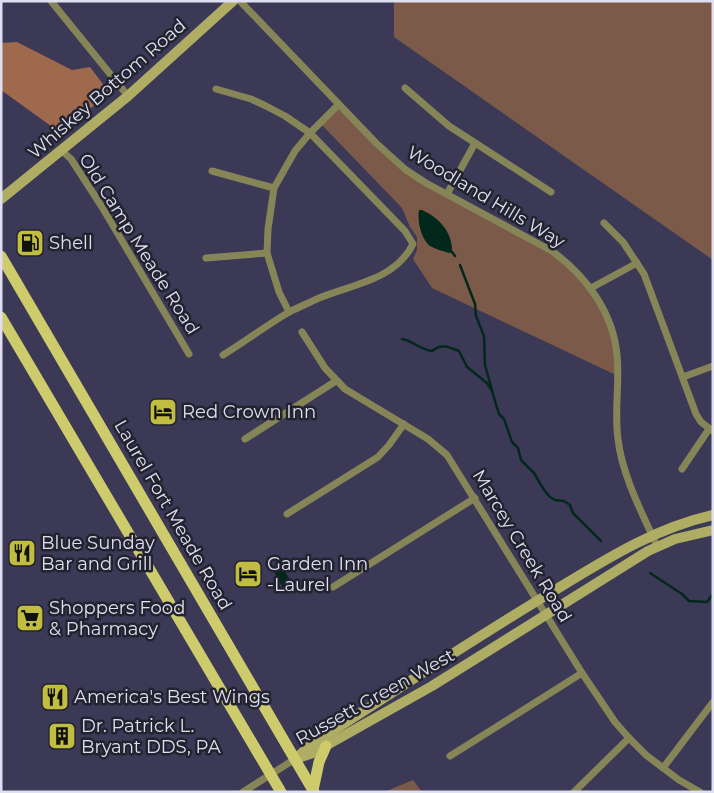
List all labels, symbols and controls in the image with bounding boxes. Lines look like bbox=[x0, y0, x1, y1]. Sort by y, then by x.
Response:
street label: Whiskey Bottom Road bbox=[24, 14, 190, 164]
street label: Woodland Hills Way bbox=[403, 141, 569, 253]
street label: Old Camp Meade Road bbox=[74, 149, 204, 339]
fuel station icon: Shell bbox=[15, 228, 45, 258]
place label: Shell bbox=[49, 232, 93, 254]
hotel icon: Red Crown Inn bbox=[148, 397, 178, 427]
place label: Red Crown Inn bbox=[182, 401, 316, 423]
street label: Laurel Fort Meade Road bbox=[110, 416, 236, 614]
street label: Marcey Creek Road bbox=[468, 466, 576, 626]
place label: Blue Sunday Bar and Grill bbox=[41, 532, 155, 575]
restaurant icon: Blue Sunday Bar and Grill bbox=[7, 538, 37, 568]
place label: Garden Inn -Laurel bbox=[267, 553, 368, 596]
hotel icon: Garden Inn -Laurel bbox=[233, 559, 263, 589]
place label: Shoppers Food & Pharmacy bbox=[49, 597, 185, 640]
supermarket icon: Shoppers Food & Pharmacy bbox=[15, 603, 45, 633]
street label: Russett Green West bbox=[292, 644, 458, 750]
restaurant icon: America's Best Wings bbox=[40, 682, 70, 712]
place label: America's Best Wings bbox=[74, 686, 270, 708]
place label: Dr. Patrick L. Bryant DDS, PA bbox=[81, 715, 221, 758]
building icon: Dr. Patrick L. Bryant DDS, PA bbox=[47, 721, 77, 751]

